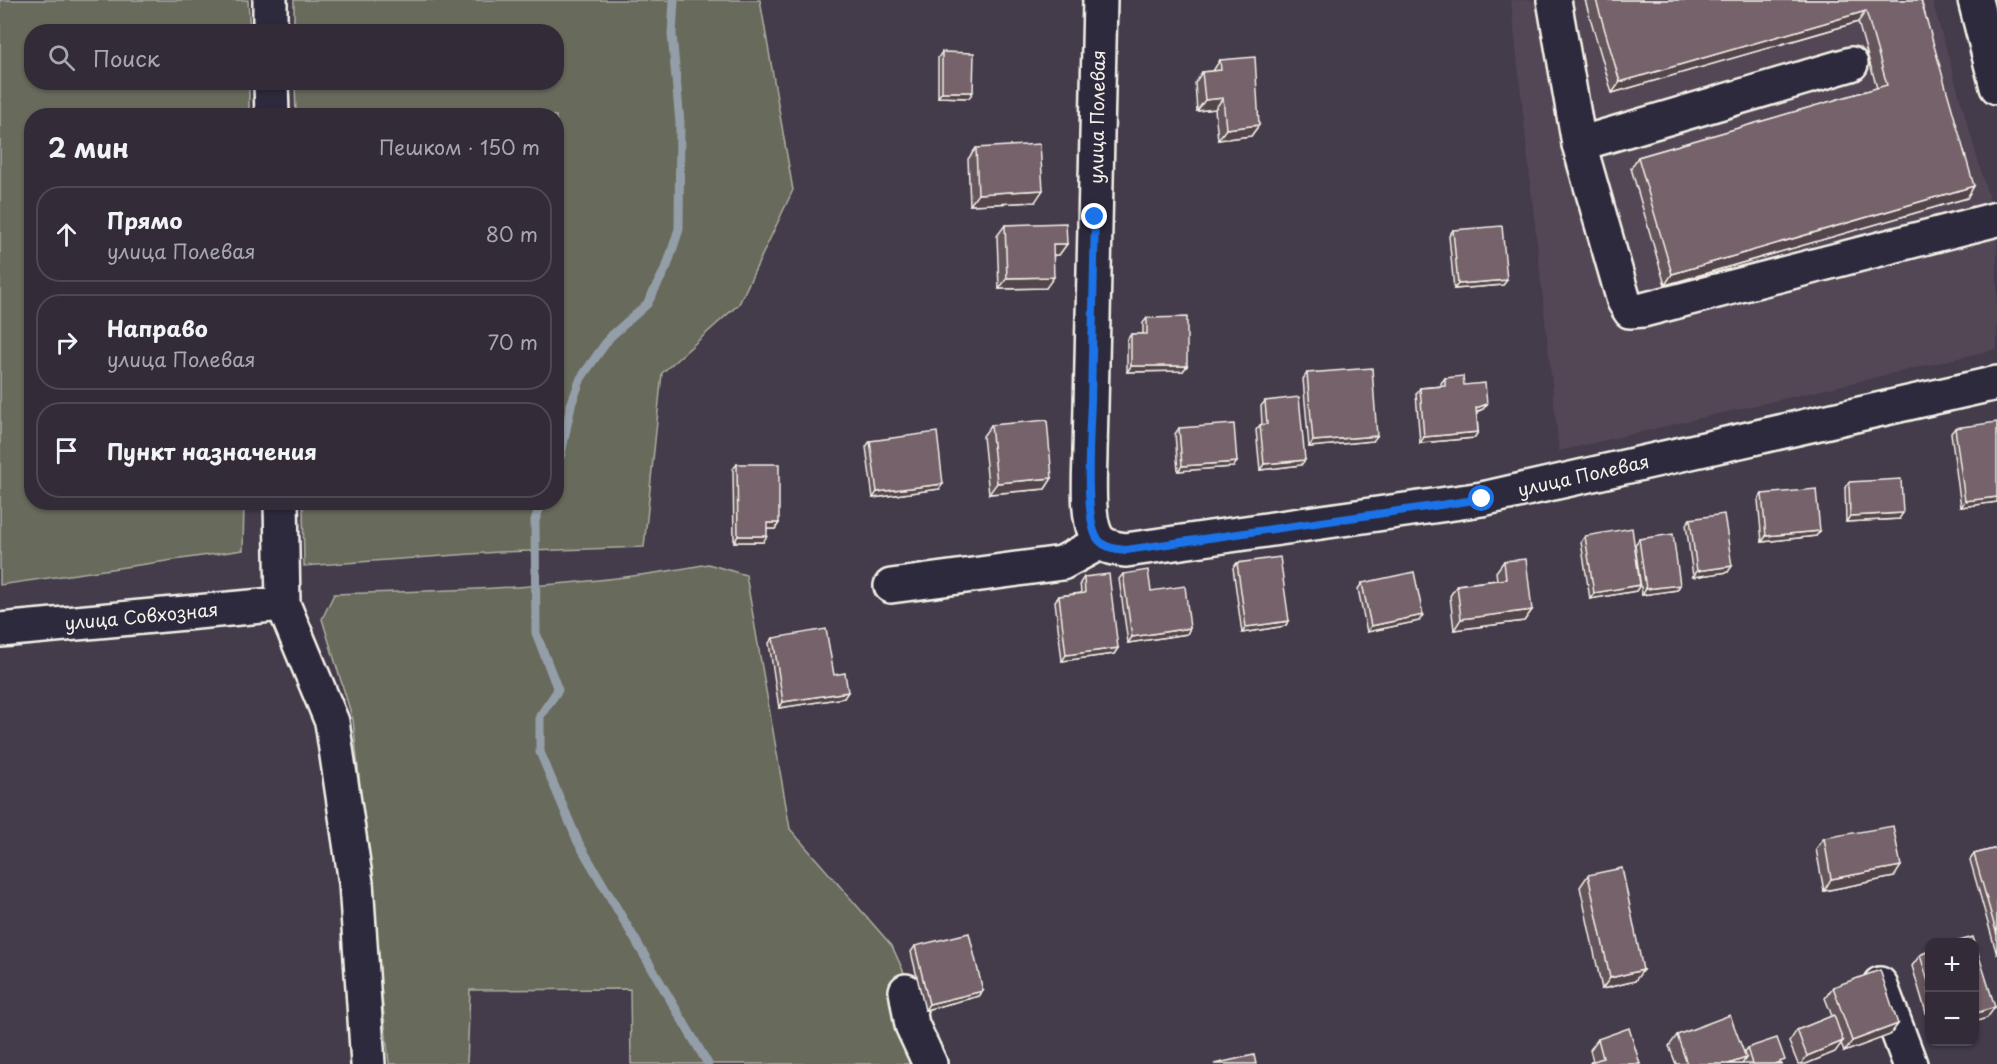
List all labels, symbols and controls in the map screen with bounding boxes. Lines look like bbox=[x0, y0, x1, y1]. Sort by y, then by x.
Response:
search box bbox=[24, 24, 564, 90]
icon: search bbox=[45, 41, 78, 74]
text: Поиск bbox=[93, 41, 160, 74]
street label: улица Полевая bbox=[1082, 50, 1111, 184]
text: 2 мин bbox=[48, 128, 129, 167]
text: Пешком · 150 m bbox=[379, 132, 540, 162]
text: Прямо bbox=[107, 203, 182, 236]
route end bbox=[1081, 203, 1107, 229]
icon: ahead bbox=[50, 218, 83, 251]
text: 80 m bbox=[486, 219, 538, 249]
text: улица Полевая bbox=[107, 236, 256, 266]
text: Направо bbox=[107, 311, 208, 344]
icon: right bbox=[50, 326, 83, 359]
text: 70 m bbox=[488, 327, 538, 357]
text: улица Полевая bbox=[107, 344, 256, 374]
icon: arrive bbox=[50, 434, 83, 467]
text: Пункт назначения bbox=[107, 434, 317, 467]
street label: улица Полевая bbox=[1515, 447, 1651, 503]
route start bbox=[1468, 485, 1494, 511]
street label: улица Совхозная bbox=[63, 595, 219, 636]
map controls bbox=[1925, 938, 1979, 1046]
button: + bbox=[1925, 938, 1979, 992]
button: − bbox=[1925, 992, 1979, 1046]

